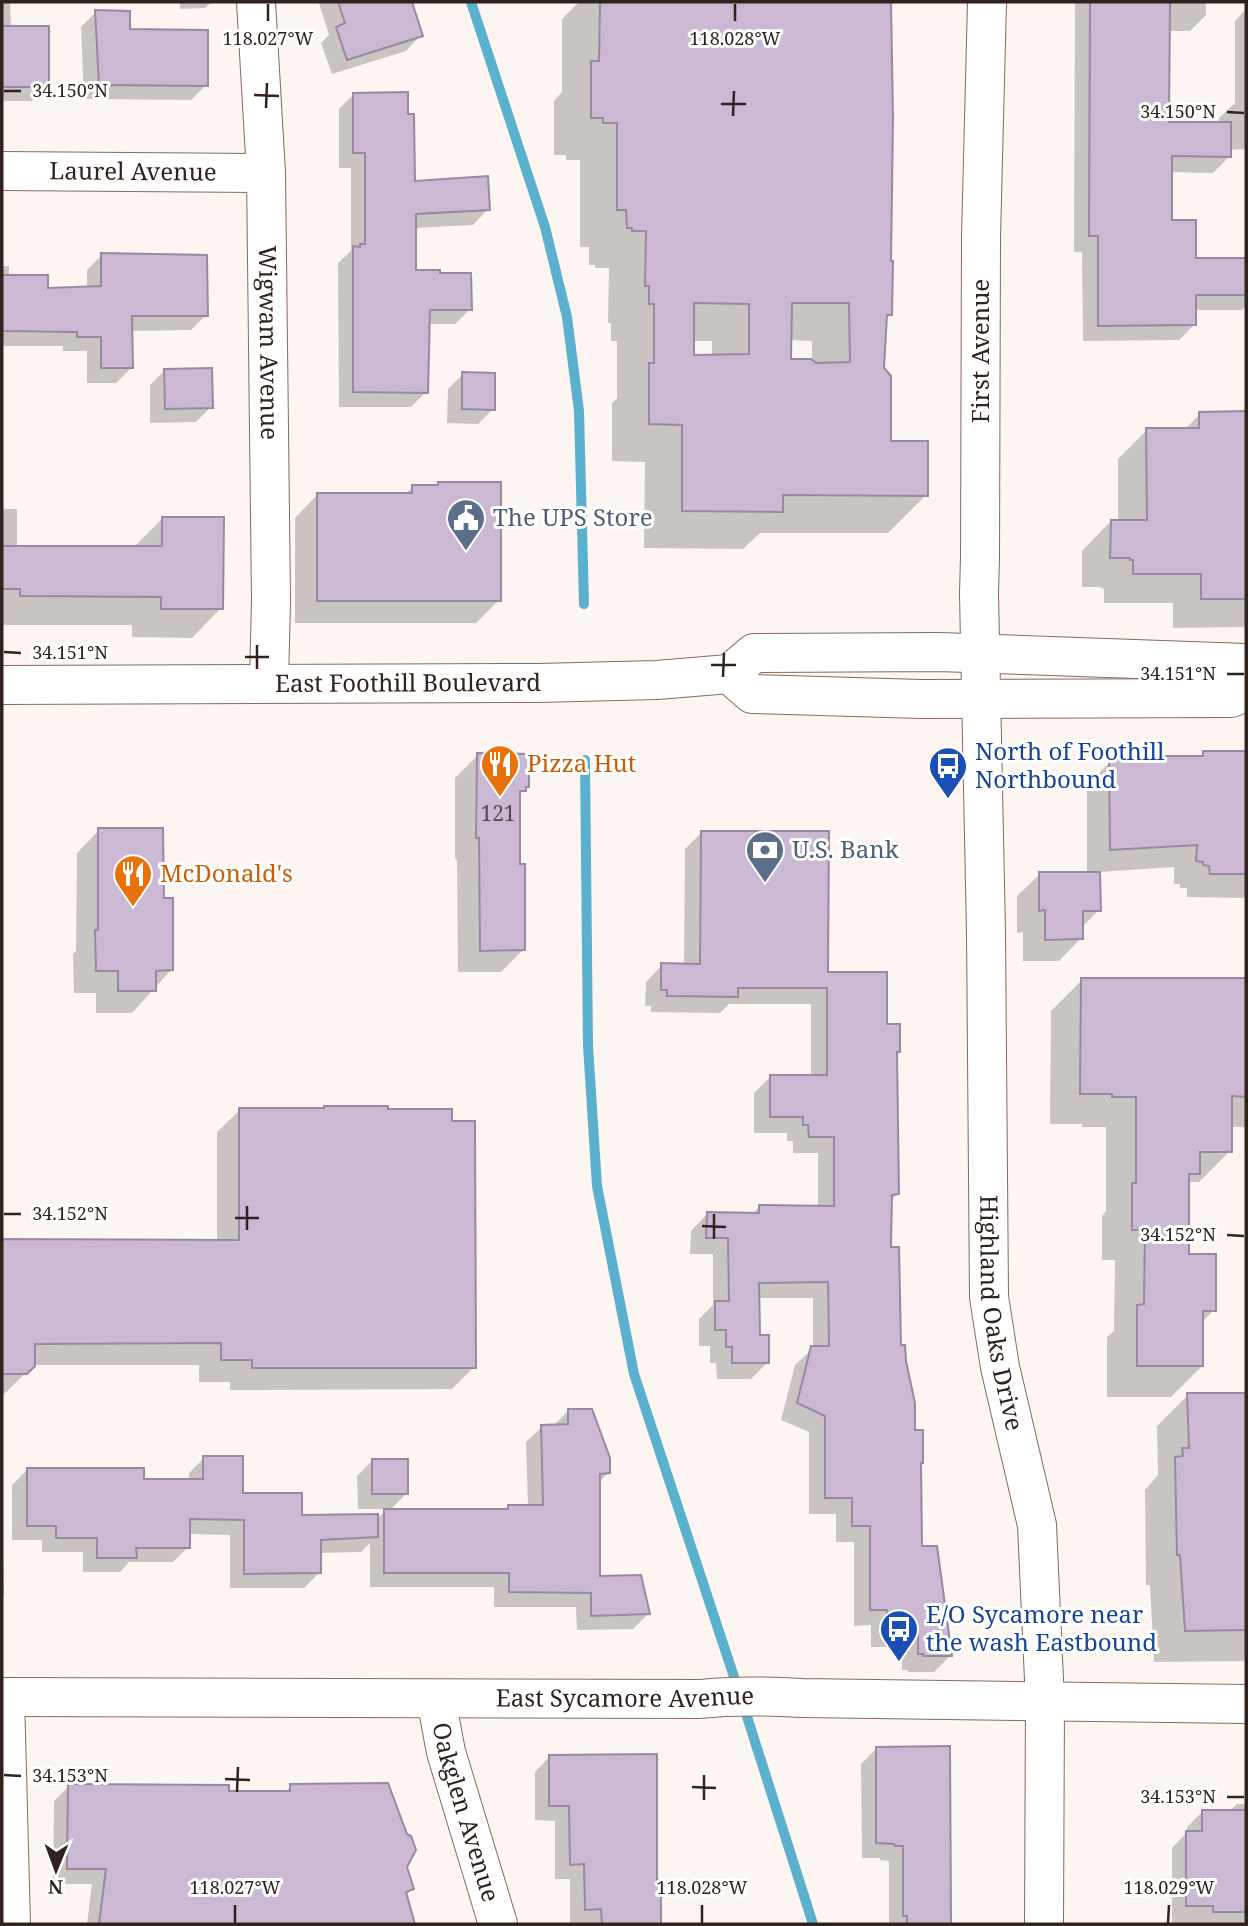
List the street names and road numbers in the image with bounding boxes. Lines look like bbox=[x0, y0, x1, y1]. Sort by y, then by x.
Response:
street label: Laurel Avenue bbox=[49, 153, 217, 188]
street label: Wigwam Avenue bbox=[252, 245, 287, 440]
street label: First Avenue bbox=[963, 279, 996, 423]
street label: East Foothill Boulevard bbox=[275, 665, 541, 699]
street label: Highland Oaks Drive bbox=[973, 1195, 1032, 1434]
street label: East Sycamore Avenue bbox=[496, 1678, 754, 1714]
street label: Oakglen Avenue bbox=[426, 1719, 508, 1906]

